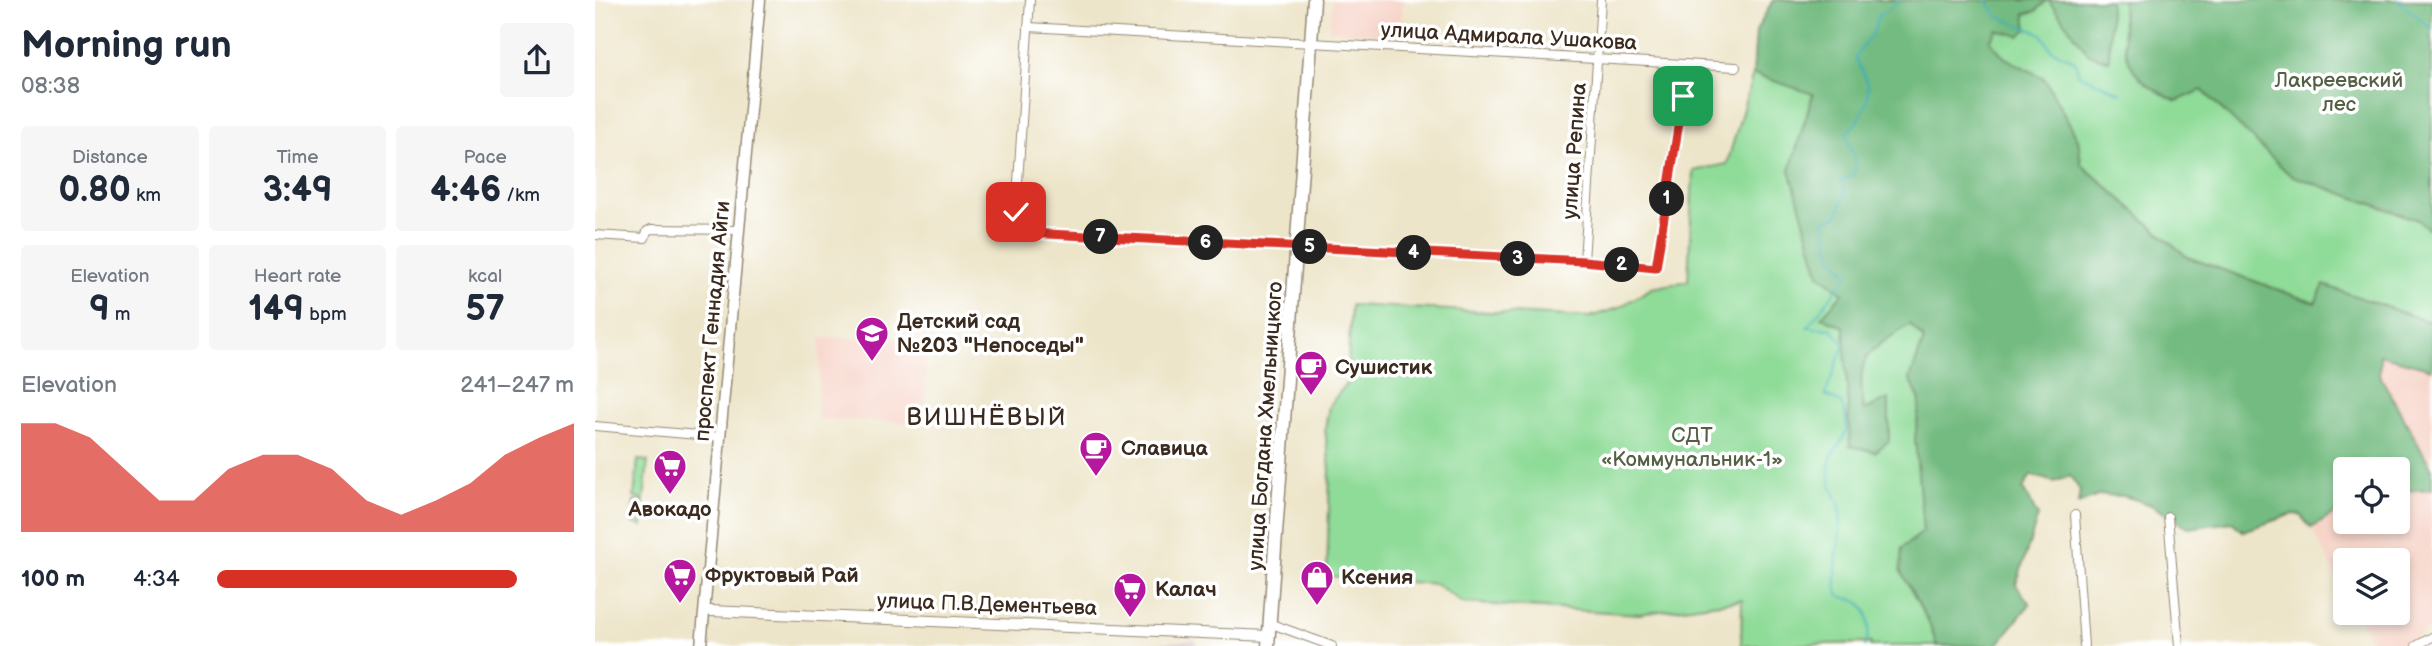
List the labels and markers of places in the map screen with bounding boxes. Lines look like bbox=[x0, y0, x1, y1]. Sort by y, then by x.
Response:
pin bbox=[1653, 66, 1713, 126]
pin bbox=[986, 182, 1046, 242]
pin: 1 bbox=[1649, 182, 1685, 216]
pin: 7 bbox=[1084, 219, 1119, 254]
pin: 6 bbox=[1189, 226, 1223, 260]
pin: 5 bbox=[1293, 230, 1327, 264]
pin: 4 bbox=[1397, 236, 1431, 270]
pin: 3 bbox=[1501, 242, 1535, 276]
pin: 2 bbox=[1605, 247, 1639, 282]
place label: Детский сад №203 "Непоседы" bbox=[897, 309, 1084, 358]
school or university icon: Детский сад №203 "Непоседы" bbox=[853, 314, 891, 363]
cafe icon: Сушистик bbox=[1292, 348, 1330, 397]
place label: Сушистик bbox=[1335, 355, 1433, 380]
cafe icon: Славица bbox=[1077, 429, 1115, 478]
place label: Славица bbox=[1121, 436, 1209, 461]
supermarket icon: Авокадо bbox=[651, 447, 689, 496]
place label: Авокадо bbox=[627, 497, 712, 522]
supermarket icon: Фруктовый Рай bbox=[661, 556, 699, 605]
shop icon: Ксения bbox=[1298, 558, 1336, 607]
place label: Фруктовый Рай bbox=[705, 563, 859, 588]
place label: Ксения bbox=[1341, 565, 1413, 590]
supermarket icon: Калач bbox=[1111, 570, 1149, 619]
place label: Калач bbox=[1155, 577, 1217, 602]

